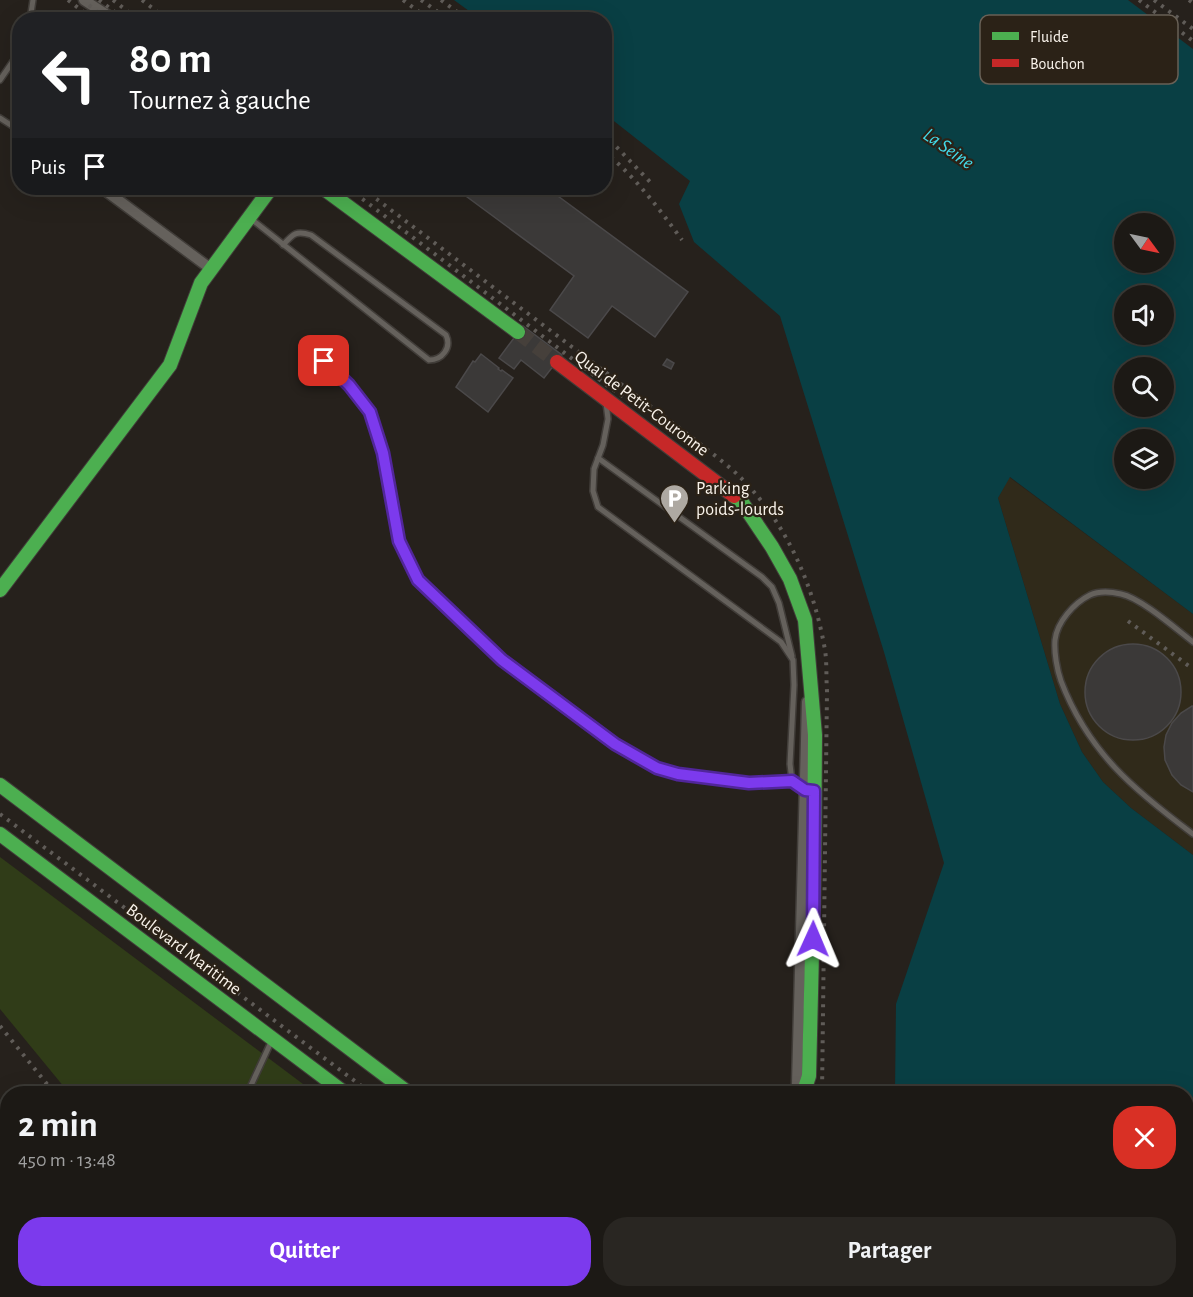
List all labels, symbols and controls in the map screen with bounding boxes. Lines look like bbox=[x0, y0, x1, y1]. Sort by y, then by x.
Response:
legend bbox=[980, 15, 1178, 84]
text: Fluide bbox=[1030, 29, 1069, 45]
icon: left bbox=[30, 36, 108, 114]
text: 80 m bbox=[129, 38, 212, 80]
text: Bouchon bbox=[1030, 56, 1085, 72]
text: Tournez à gauche bbox=[129, 87, 311, 114]
water label: La Seine bbox=[919, 124, 978, 174]
icon: arrive bbox=[78, 150, 111, 183]
text: Puis bbox=[30, 156, 66, 178]
north arrow bbox=[1114, 213, 1174, 273]
map controls bbox=[1114, 213, 1174, 489]
button: sound bbox=[1114, 285, 1174, 345]
pin bbox=[298, 335, 349, 386]
icon: arrive bbox=[307, 344, 340, 377]
street label: Quai de Petit-Couronne bbox=[571, 348, 712, 460]
button: search bbox=[1114, 357, 1174, 417]
button: layers bbox=[1114, 429, 1174, 489]
place label: Parking poids-lourds bbox=[696, 480, 784, 519]
parking icon: Parking poids-lourds bbox=[659, 482, 691, 524]
street label: Boulevard Maritime bbox=[123, 901, 244, 999]
position arrow bbox=[781, 907, 845, 971]
button: close bbox=[1113, 1106, 1176, 1169]
text: 2 min bbox=[18, 1107, 98, 1143]
text: 450 m · 13:48 bbox=[18, 1150, 116, 1170]
button: Quitter bbox=[18, 1217, 591, 1286]
button: Partager bbox=[603, 1217, 1176, 1286]

